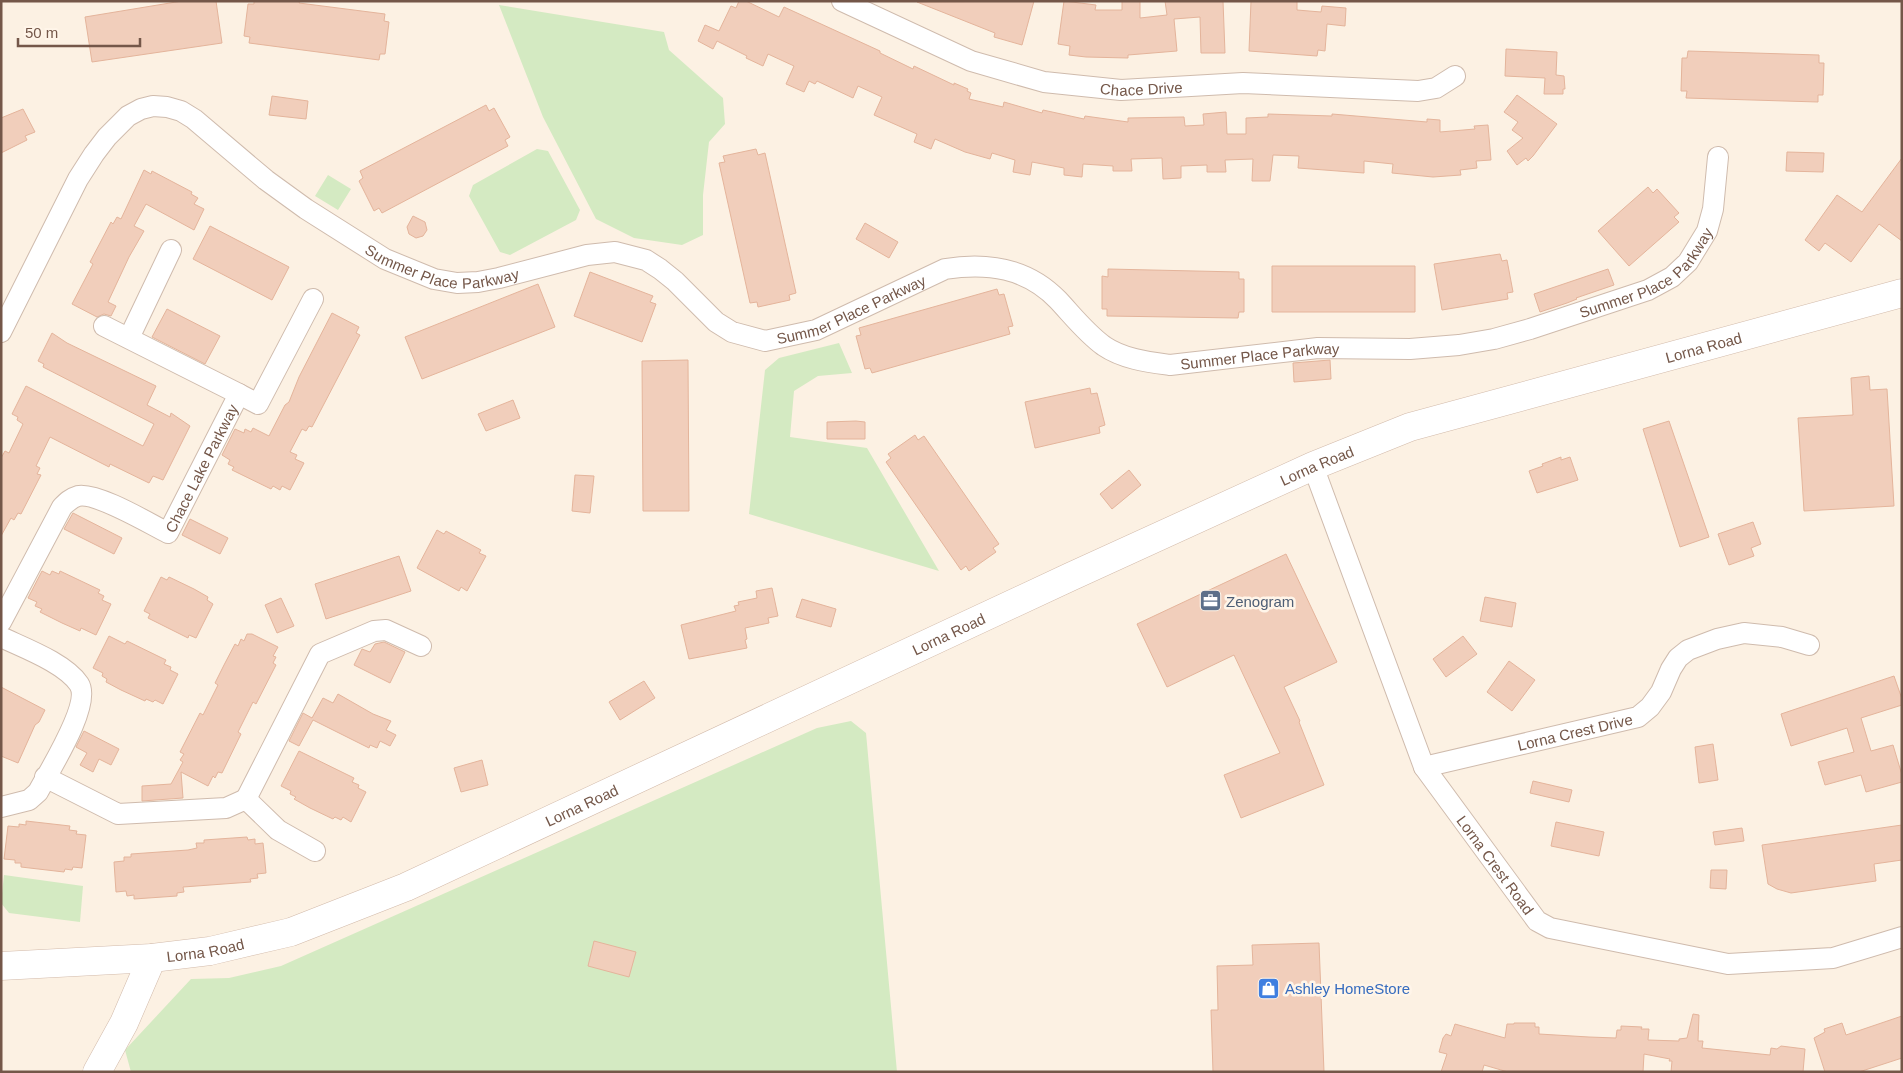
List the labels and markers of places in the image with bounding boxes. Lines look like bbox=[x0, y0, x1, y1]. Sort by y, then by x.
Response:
office icon: Zenogram bbox=[1198, 589, 1222, 613]
place label: Zenogram bbox=[1226, 593, 1294, 610]
shop icon: Ashley HomeStore bbox=[1257, 976, 1281, 1000]
place label: Ashley HomeStore bbox=[1285, 980, 1410, 997]

